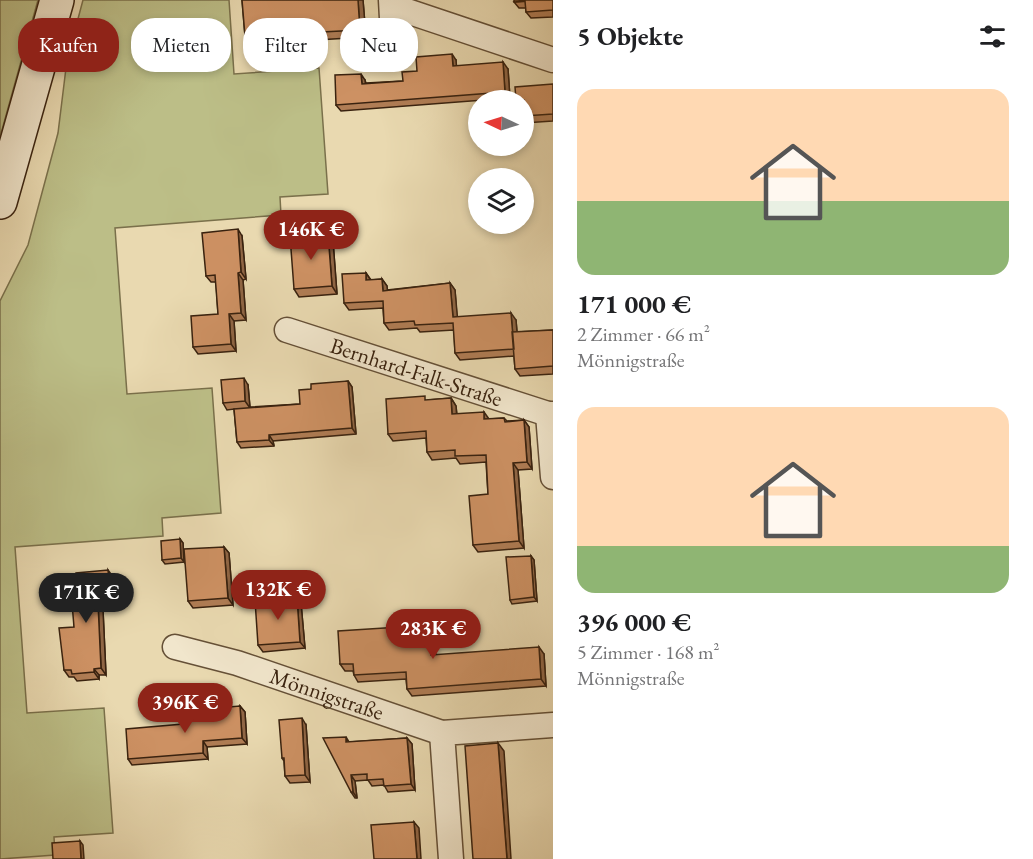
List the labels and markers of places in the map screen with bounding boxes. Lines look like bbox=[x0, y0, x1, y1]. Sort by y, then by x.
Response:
pin: 146K € bbox=[262, 210, 360, 261]
pin: 132K € bbox=[229, 570, 327, 621]
pin: 171K € bbox=[37, 573, 135, 624]
pin: 283K € bbox=[384, 609, 482, 660]
pin: 396K € bbox=[136, 683, 234, 734]

